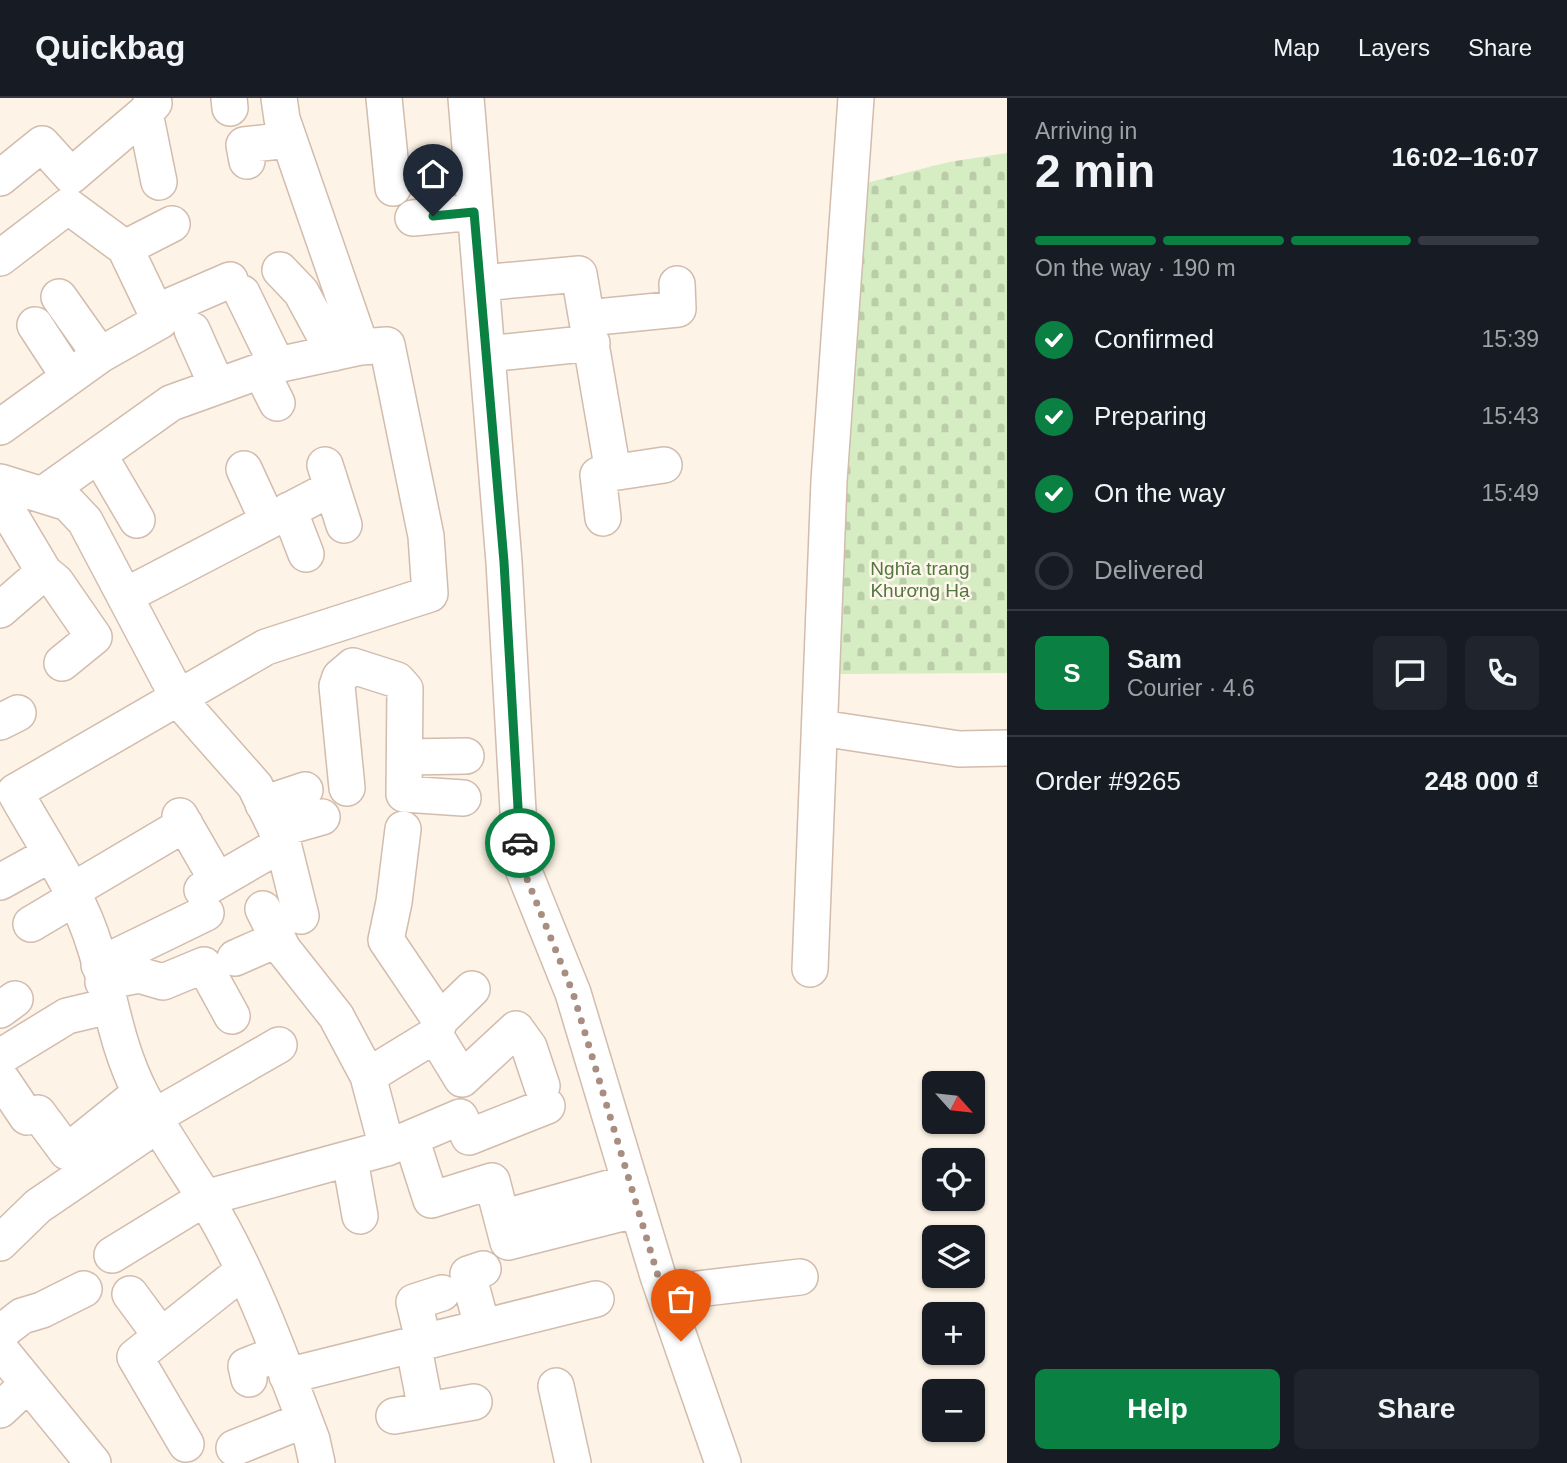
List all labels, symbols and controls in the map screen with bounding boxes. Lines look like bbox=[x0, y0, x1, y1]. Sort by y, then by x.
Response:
text: Quickbag bbox=[35, 29, 185, 66]
text: Map bbox=[1273, 34, 1320, 61]
text: Layers bbox=[1358, 34, 1430, 61]
text: Share bbox=[1468, 34, 1532, 61]
text: Arriving in bbox=[1035, 118, 1137, 144]
text: 16:02–16:07 bbox=[1392, 142, 1539, 172]
pin bbox=[403, 144, 463, 216]
text: 2 min bbox=[1035, 145, 1155, 197]
icon: home bbox=[414, 155, 452, 193]
text: On the way · 190 m bbox=[1035, 255, 1236, 281]
icon: check bbox=[1035, 321, 1073, 359]
text: Confirmed bbox=[1094, 324, 1214, 354]
text: 15:39 bbox=[1481, 326, 1539, 352]
icon: check bbox=[1035, 398, 1073, 436]
text: Preparing bbox=[1094, 401, 1207, 431]
text: 15:43 bbox=[1481, 403, 1539, 429]
icon: check bbox=[1035, 475, 1073, 513]
text: On the way bbox=[1094, 478, 1226, 508]
text: 15:49 bbox=[1481, 480, 1539, 506]
text: Delivered bbox=[1094, 555, 1204, 585]
park label: Nghĩa trang Khương Hạ bbox=[870, 558, 970, 601]
button: chat bbox=[1373, 636, 1447, 710]
button: phone bbox=[1465, 636, 1539, 710]
text: Sam bbox=[1127, 644, 1182, 674]
text: S bbox=[1063, 658, 1081, 688]
text: Courier · 4.6 bbox=[1127, 675, 1255, 701]
text: Order #9265 bbox=[1035, 766, 1181, 796]
text: 248 000 ₫ bbox=[1424, 766, 1539, 796]
courier bbox=[485, 808, 555, 878]
icon: car bbox=[501, 824, 539, 862]
north arrow bbox=[922, 1071, 985, 1134]
map controls bbox=[922, 1071, 985, 1442]
button: locate bbox=[922, 1148, 985, 1211]
button: layers bbox=[922, 1225, 985, 1288]
pin bbox=[651, 1269, 711, 1341]
icon: bag bbox=[662, 1280, 700, 1318]
button: + bbox=[922, 1302, 985, 1365]
button: Help bbox=[1035, 1369, 1280, 1449]
button: Share bbox=[1294, 1369, 1539, 1449]
button: − bbox=[922, 1379, 985, 1442]

